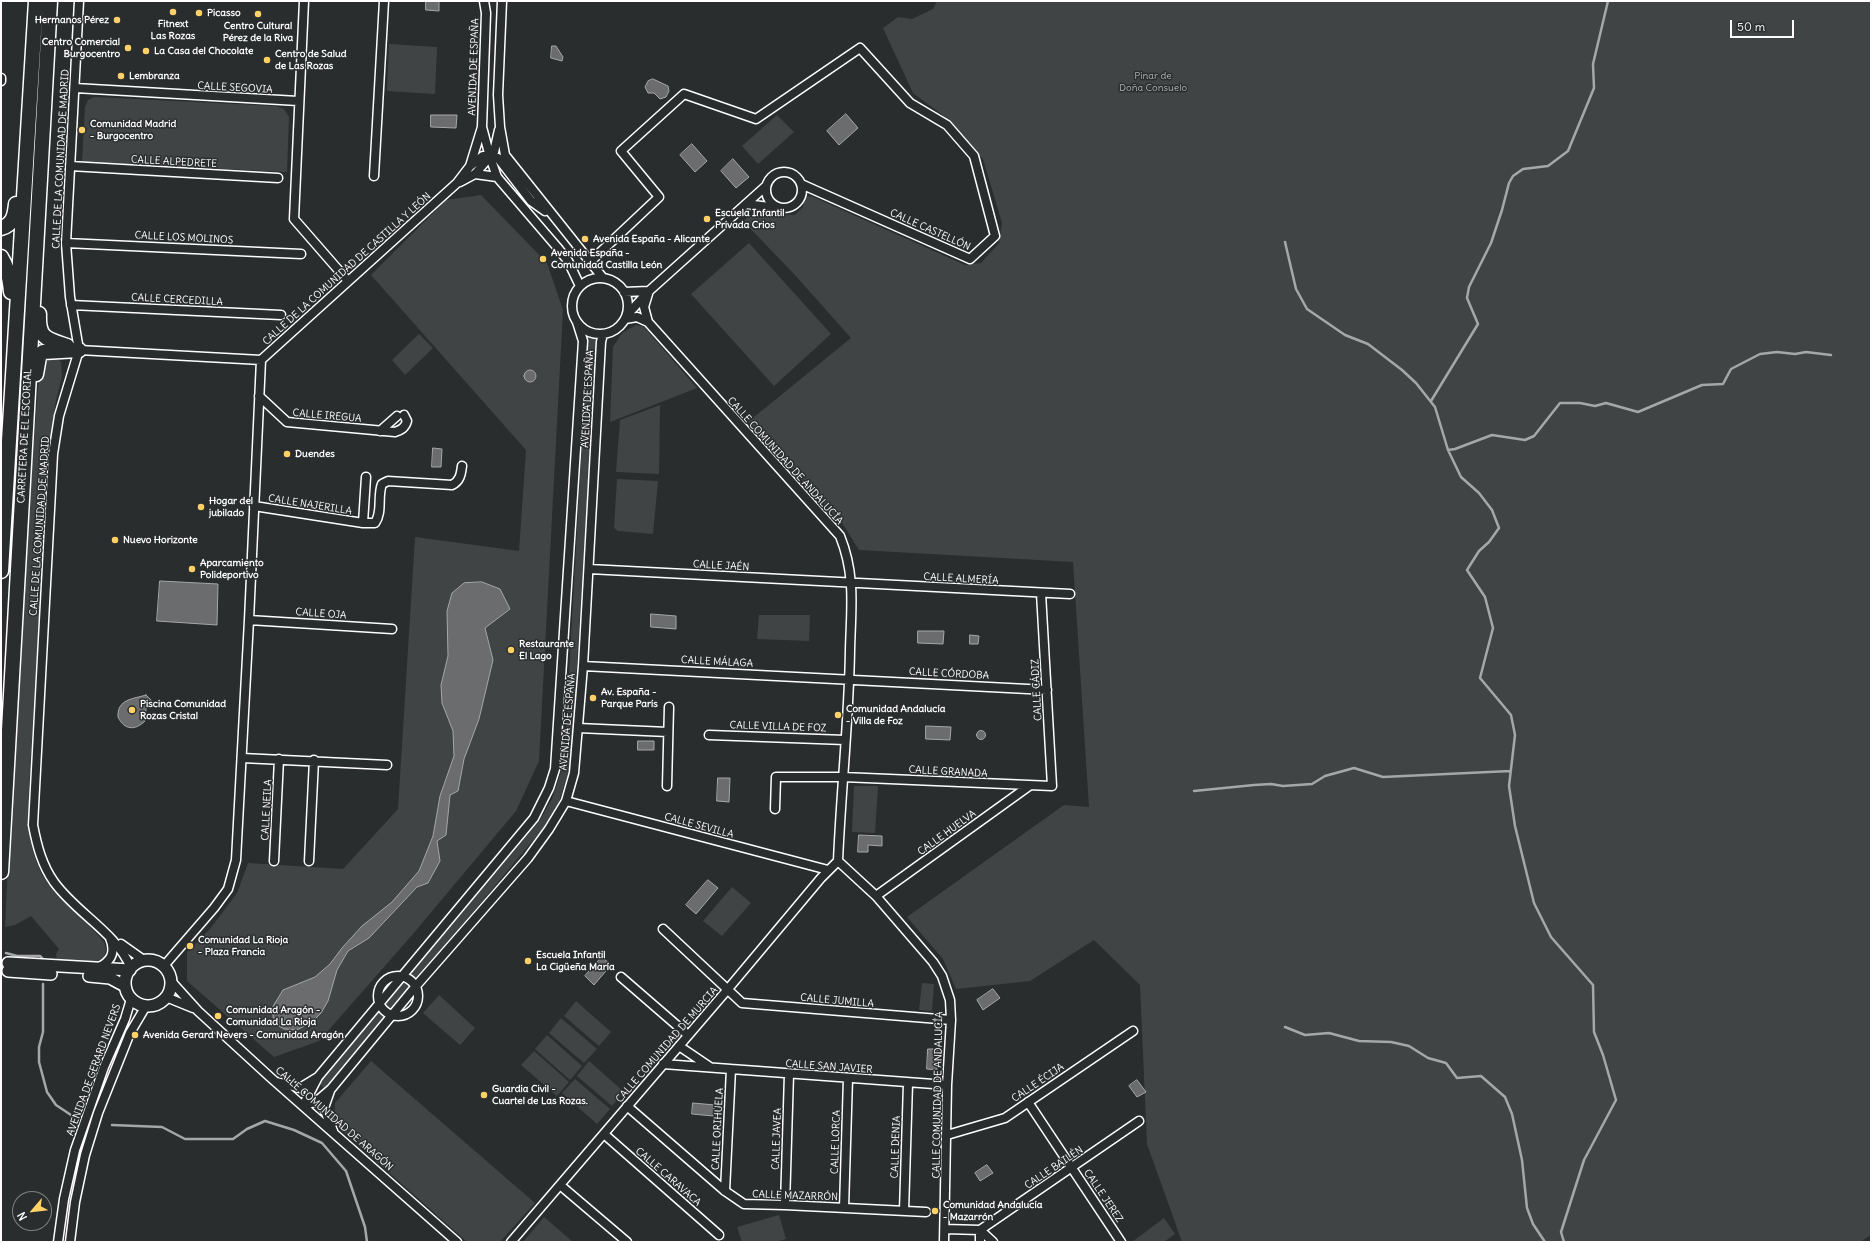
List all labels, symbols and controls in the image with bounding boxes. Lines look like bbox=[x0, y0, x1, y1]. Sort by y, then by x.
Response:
marker: Fitnext Las Rozas bbox=[168, 7, 178, 17]
place label: Picasso bbox=[207, 7, 241, 19]
marker: Picasso bbox=[194, 8, 204, 18]
marker: Centro Cultural Pérez de la Riva bbox=[253, 9, 263, 19]
scale bar bbox=[1732, 12, 1796, 38]
place label: Hermanos Pérez bbox=[35, 14, 109, 26]
marker: Hermanos Pérez bbox=[112, 15, 122, 25]
place label: Fitnext Las Rozas bbox=[151, 18, 195, 42]
street label: AVENIDA DE ESPAÑA bbox=[466, 18, 482, 116]
text: 50 m bbox=[1737, 19, 1765, 34]
place label: Centro Cultural Pérez de la Riva bbox=[223, 20, 293, 44]
place label: Centro Comercial Burgocentro bbox=[42, 36, 120, 60]
marker: Centro Comercial Burgocentro bbox=[123, 43, 133, 53]
place label: La Casa del Chocolate bbox=[154, 45, 253, 57]
marker: La Casa del Chocolate bbox=[141, 46, 151, 56]
place label: Centro de Salud de Las Rozas bbox=[275, 48, 347, 72]
marker: Centro de Salud de Las Rozas bbox=[262, 55, 272, 65]
street label: CALLE DE LA COMUNIDAD DE MADRID bbox=[50, 69, 72, 249]
place label: Lembranza bbox=[129, 70, 180, 82]
park label: Pinar de Doña Consuelo bbox=[1119, 70, 1187, 94]
marker: Lembranza bbox=[116, 71, 126, 81]
street label: CALLE SEGOVIA bbox=[197, 80, 273, 96]
place label: Comunidad Madrid - Burgocentro bbox=[90, 118, 176, 142]
marker: Comunidad Madrid - Burgocentro bbox=[77, 125, 87, 135]
street label: CALLE ALPEDRETE bbox=[131, 154, 217, 170]
street label: CALLE DE LA COMUNIDAD DE CASTILLA Y LEÓN bbox=[261, 190, 433, 348]
place label: Escuela Infantil Privada Crios bbox=[715, 207, 784, 230]
street label: CALLE CASTELLÓN bbox=[888, 207, 972, 253]
marker: Escuela Infantil Privada Crios bbox=[702, 214, 712, 224]
street label: CALLE LOS MOLINOS bbox=[134, 229, 234, 247]
place label: Avenida España - Alicante bbox=[593, 233, 710, 245]
marker: Avenida España - Alicante bbox=[580, 234, 590, 244]
place label: Avenida España - Comunidad Castilla León bbox=[551, 247, 662, 270]
marker: Avenida España - Comunidad Castilla León bbox=[538, 254, 548, 264]
street label: CALLE CERCEDILLA bbox=[131, 292, 223, 308]
street label: AVENIDA DE ESPAÑA bbox=[579, 350, 597, 448]
street label: CARRETERA DE EL ESCORIAL bbox=[15, 368, 35, 504]
street label: CALLE COMUNIDAD DE ANDALUCÍA bbox=[725, 395, 845, 527]
street label: CALLE IREGUA bbox=[292, 407, 362, 425]
street label: CALLE DE LA COMUNIDAD DE MADRID bbox=[28, 436, 52, 616]
place label: Duendes bbox=[295, 448, 335, 460]
marker: Duendes bbox=[282, 449, 292, 459]
street label: CALLE NAJERILLA bbox=[267, 492, 353, 518]
place label: Hogar del jubilado bbox=[209, 495, 253, 518]
marker: Hogar del jubilado bbox=[196, 502, 206, 512]
place label: Nuevo Horizonte bbox=[123, 534, 198, 546]
marker: Nuevo Horizonte bbox=[110, 535, 120, 545]
place label: Aparcamiento Polideportivo bbox=[200, 557, 264, 580]
street label: CALLE JAÉN bbox=[692, 559, 750, 573]
marker: Aparcamiento Polideportivo bbox=[187, 564, 197, 574]
street label: CALLE ALMERÍA bbox=[923, 571, 999, 587]
street label: CALLE OJA bbox=[295, 606, 347, 622]
place label: Restaurante El Lago bbox=[519, 638, 574, 662]
marker: Restaurante El Lago bbox=[506, 645, 516, 655]
street label: CALLE MÁLAGA bbox=[681, 654, 753, 670]
street label: CALLE CÁDIZ bbox=[1029, 659, 1045, 721]
street label: CALLE CÓRDOBA bbox=[909, 666, 989, 682]
street label: AVENIDA DE ESPAÑA bbox=[558, 673, 578, 771]
place label: Av. España - Parque París bbox=[601, 686, 658, 710]
marker: Av. España - Parque París bbox=[588, 693, 598, 703]
place label: Piscina Comunidad Rozas Cristal bbox=[140, 698, 226, 722]
place label: Comunidad Andalucía - Villa de Foz bbox=[846, 703, 945, 726]
marker: Piscina Comunidad Rozas Cristal bbox=[127, 705, 137, 715]
marker: Comunidad Andalucía - Villa de Foz bbox=[833, 710, 843, 720]
street label: CALLE VILLA DE FOZ bbox=[729, 719, 827, 735]
street label: CALLE GRANADA bbox=[908, 764, 988, 780]
street label: CALLE NEILA bbox=[259, 779, 275, 841]
street label: CALLE HUELVA bbox=[916, 808, 978, 858]
street label: CALLE SEVILLA bbox=[663, 811, 735, 841]
place label: Comunidad La Rioja - Plaza Francia bbox=[198, 934, 288, 958]
marker: Comunidad La Rioja - Plaza Francia bbox=[185, 941, 195, 951]
place label: Escuela Infantil La Cigüeña María bbox=[536, 949, 615, 972]
marker: Escuela Infantil La Cigüeña María bbox=[523, 956, 533, 966]
street label: CALLE COMUNIDAD DE MURCIA bbox=[613, 985, 721, 1105]
street label: CALLE JUMILLA bbox=[800, 992, 874, 1010]
street label: AVENIDA DE GERARD NEVERS bbox=[65, 1002, 123, 1138]
place label: Comunidad Aragón - Comunidad La Rioja bbox=[226, 1004, 320, 1028]
marker: Comunidad Aragón - Comunidad La Rioja bbox=[213, 1011, 223, 1021]
street label: CALLE COMUNIDAD DE ANDALUCÍA bbox=[931, 1011, 945, 1179]
place label: Avenida Gerard Nevers - Comunidad Aragón bbox=[143, 1029, 344, 1041]
marker: Avenida Gerard Nevers - Comunidad Aragón bbox=[130, 1030, 140, 1040]
street label: CALLE SAN JAVIER bbox=[785, 1058, 873, 1076]
street label: CALLE ÉCIJA bbox=[1010, 1061, 1066, 1105]
street label: CALLE COMUNIDAD DE ARAGÓN bbox=[273, 1065, 395, 1173]
place label: Guardia Civil - Cuartel de Las Rozas. bbox=[492, 1083, 588, 1106]
street label: CALLE ORIHUELA bbox=[710, 1088, 726, 1170]
marker: Guardia Civil - Cuartel de Las Rozas. bbox=[479, 1090, 489, 1100]
street label: CALLE JAVEA bbox=[770, 1108, 784, 1170]
street label: CALLE LORCA bbox=[829, 1110, 843, 1174]
street label: CALLE DENIA bbox=[889, 1115, 903, 1179]
street label: CALLE BAILÉN bbox=[1023, 1144, 1085, 1192]
street label: CALLE CARAVACA bbox=[633, 1145, 703, 1209]
street label: CALLE JEREZ bbox=[1081, 1167, 1125, 1225]
street label: CALLE MAZARRÓN bbox=[752, 1189, 838, 1203]
north arrow bbox=[12, 1191, 52, 1231]
place label: Comunidad Andalucía - Mazarrón bbox=[943, 1199, 1042, 1222]
marker: Comunidad Andalucía - Mazarrón bbox=[930, 1206, 940, 1216]
text: N bbox=[14, 1210, 30, 1223]

